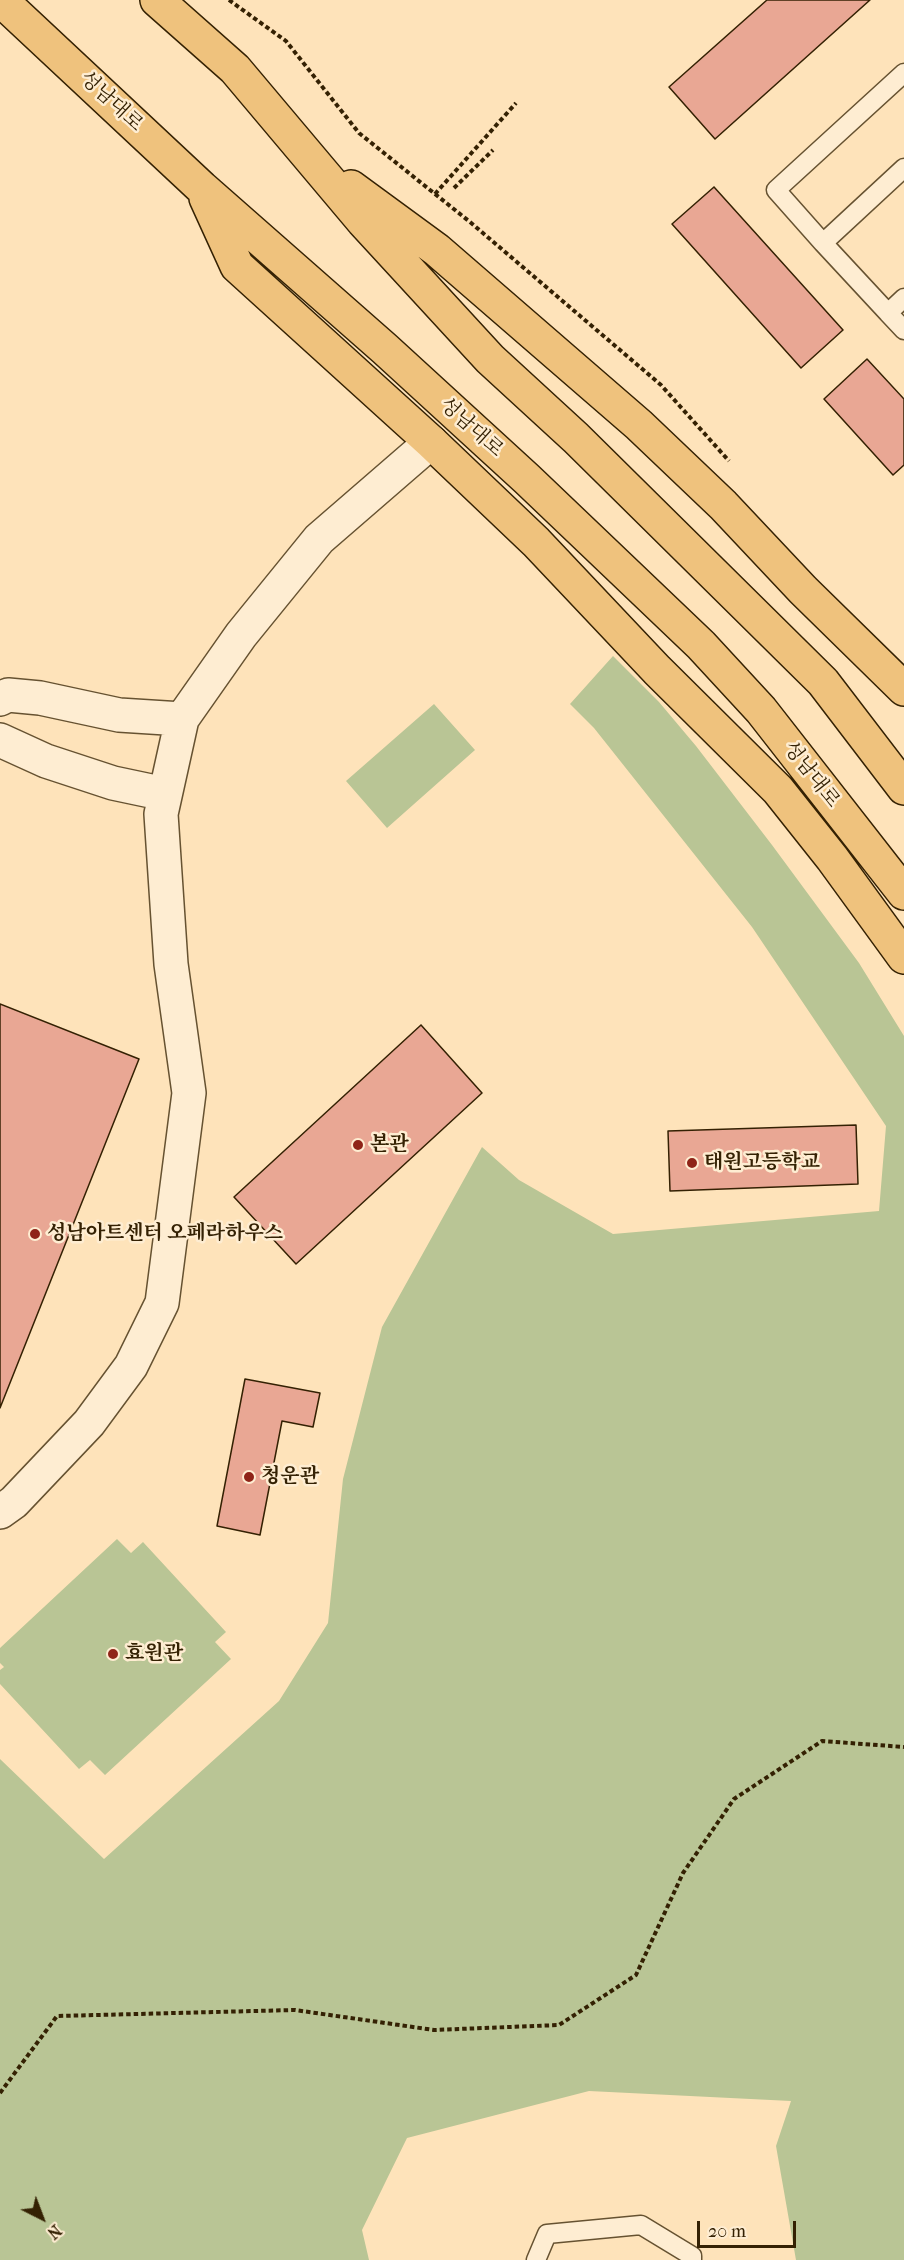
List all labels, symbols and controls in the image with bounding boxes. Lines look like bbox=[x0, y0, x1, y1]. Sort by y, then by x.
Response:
street label: 성남대로 bbox=[75, 67, 147, 137]
street label: 성남대로 bbox=[434, 393, 508, 463]
street label: 성남대로 bbox=[778, 737, 844, 813]
place label: 본관 bbox=[370, 1133, 409, 1157]
marker: 본관 bbox=[351, 1138, 365, 1152]
place label: 태원고등학교 bbox=[704, 1151, 820, 1175]
marker: 태원고등학교 bbox=[685, 1156, 699, 1170]
place label: 성남아트센터 오페라하우스 bbox=[47, 1222, 283, 1246]
marker: 성남아트센터 오페라하우스 bbox=[28, 1227, 42, 1241]
place label: 청운관 bbox=[261, 1465, 319, 1489]
marker: 청운관 bbox=[242, 1470, 256, 1484]
place label: 효원관 bbox=[125, 1642, 183, 1666]
marker: 효원관 bbox=[106, 1647, 120, 1661]
north arrow bbox=[12, 2188, 72, 2248]
scale bar bbox=[700, 2209, 799, 2247]
text: N bbox=[44, 2221, 65, 2243]
text: 20 m bbox=[708, 2221, 746, 2242]

